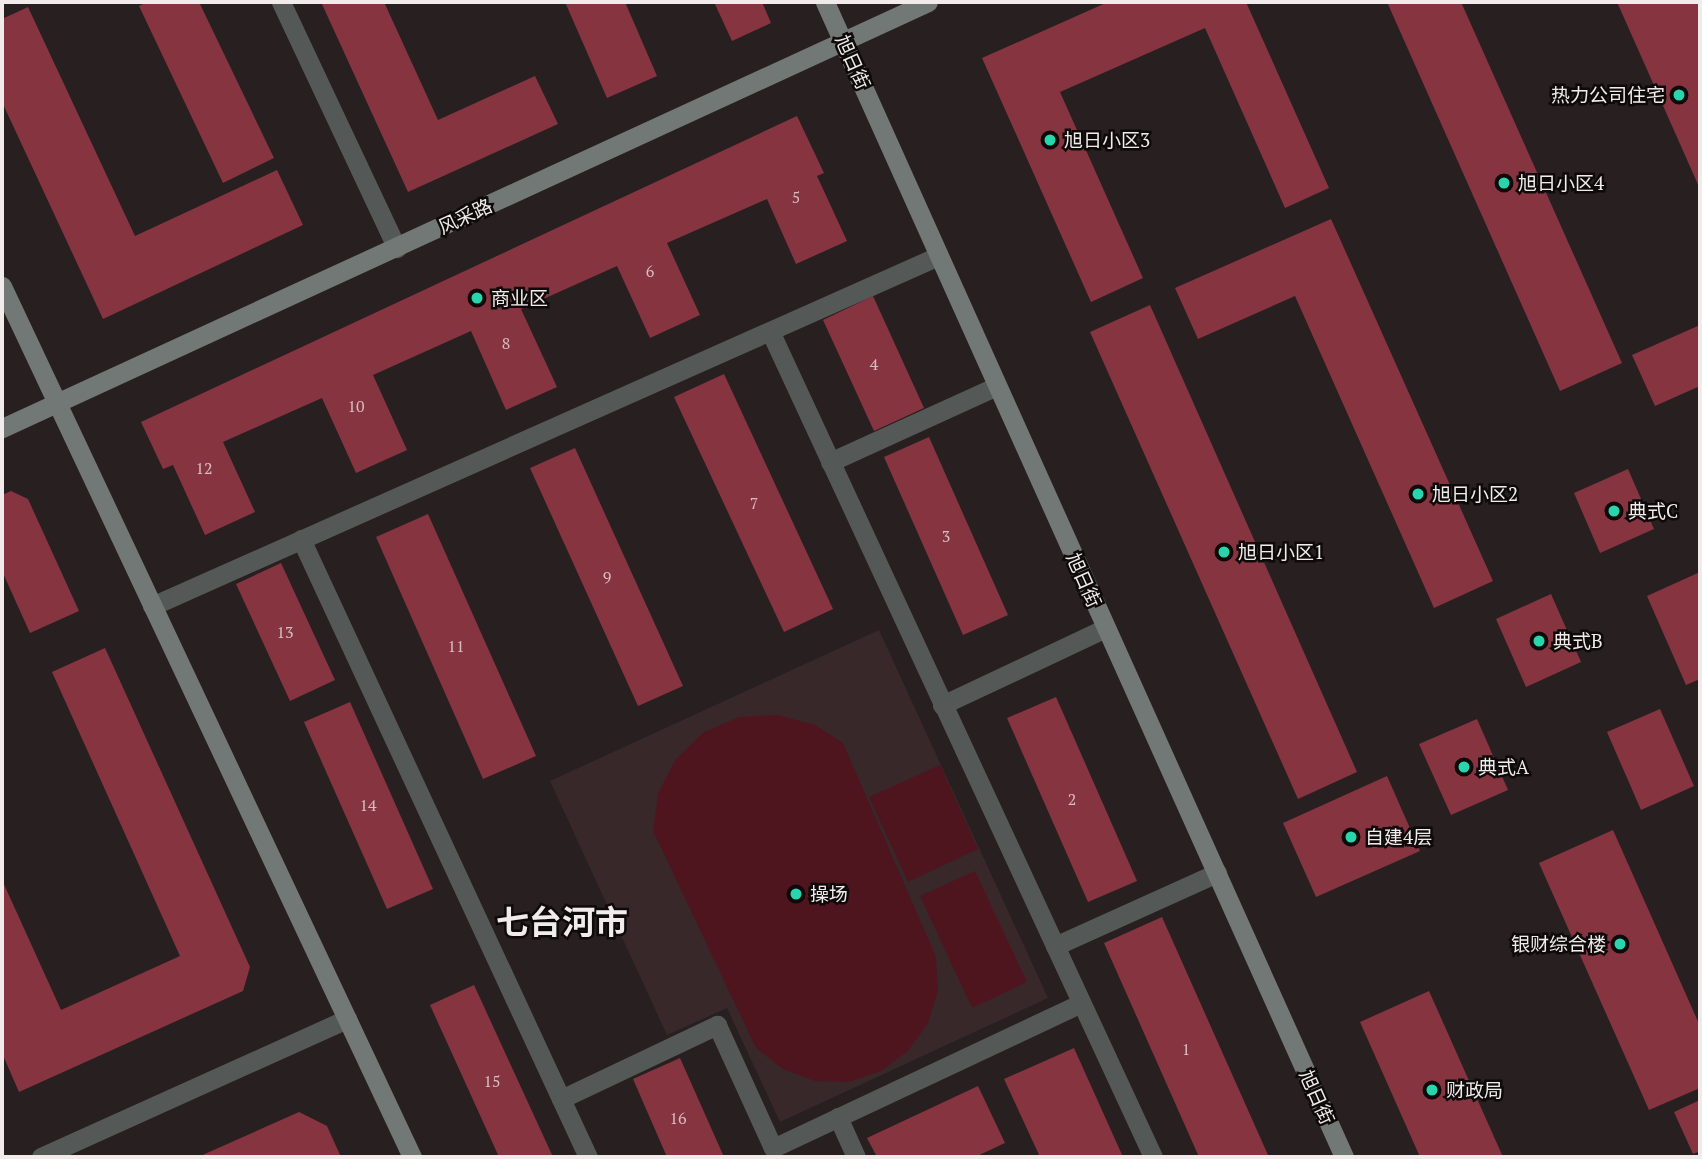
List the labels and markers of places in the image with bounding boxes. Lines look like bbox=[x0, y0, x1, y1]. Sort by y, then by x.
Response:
place label: 热力公司住宅 bbox=[1551, 84, 1665, 106]
marker: 热力公司住宅 bbox=[1671, 87, 1687, 103]
place label: 旭日小区3 bbox=[1064, 129, 1150, 151]
marker: 旭日小区3 bbox=[1042, 132, 1058, 148]
place label: 旭日小区4 bbox=[1518, 172, 1604, 194]
marker: 旭日小区4 bbox=[1496, 175, 1512, 191]
place label: 商业区 bbox=[491, 287, 548, 309]
marker: 商业区 bbox=[469, 290, 485, 306]
place label: 旭日小区2 bbox=[1432, 483, 1518, 505]
marker: 旭日小区2 bbox=[1410, 486, 1426, 502]
place label: 典式C bbox=[1628, 500, 1678, 522]
marker: 典式C bbox=[1606, 503, 1622, 519]
place label: 旭日小区1 bbox=[1238, 541, 1324, 563]
marker: 旭日小区1 bbox=[1216, 544, 1232, 560]
place label: 典式B bbox=[1553, 630, 1603, 652]
marker: 典式B bbox=[1531, 633, 1547, 649]
place label: 典式A bbox=[1478, 756, 1529, 778]
marker: 典式A bbox=[1456, 759, 1472, 775]
place label: 自建4层 bbox=[1365, 826, 1432, 848]
marker: 自建4层 bbox=[1343, 829, 1359, 845]
place label: 操场 bbox=[810, 883, 848, 905]
marker: 操场 bbox=[788, 886, 804, 902]
place label: 银财综合楼 bbox=[1511, 933, 1606, 955]
marker: 银财综合楼 bbox=[1612, 936, 1628, 952]
place label: 财政局 bbox=[1446, 1079, 1503, 1101]
marker: 财政局 bbox=[1424, 1082, 1440, 1098]

